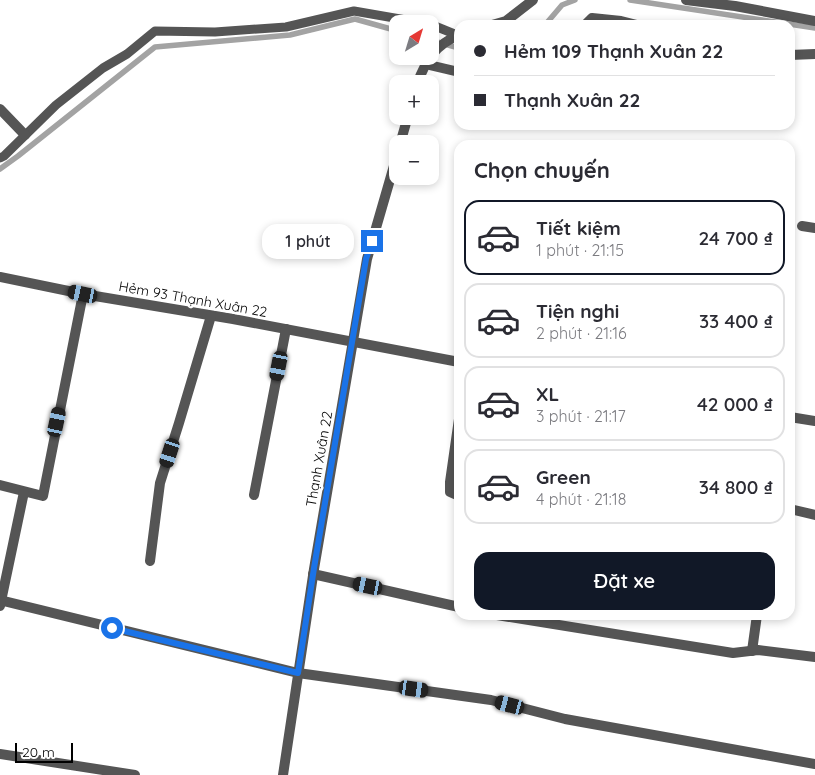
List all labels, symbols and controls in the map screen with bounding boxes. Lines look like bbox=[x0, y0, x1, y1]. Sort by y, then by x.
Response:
north arrow bbox=[389, 15, 439, 65]
map controls bbox=[389, 15, 439, 185]
text: Hẻm 109 Thạnh Xuân 22 bbox=[504, 39, 723, 63]
button: + bbox=[389, 75, 439, 125]
text: Thạnh Xuân 22 bbox=[504, 88, 640, 112]
button: − bbox=[389, 135, 439, 185]
text: Chọn chuyến bbox=[474, 156, 610, 184]
icon: car bbox=[476, 215, 521, 260]
text: Tiết kiệm bbox=[536, 216, 621, 240]
callout: 1 phút bbox=[262, 224, 354, 258]
text: 24 700 ₫ bbox=[698, 226, 773, 250]
route end bbox=[361, 230, 383, 252]
text: 1 phút bbox=[285, 231, 331, 251]
text: 1 phút · 21:15 bbox=[536, 240, 624, 260]
street label: Hẻm 93 Thạnh Xuân 22 bbox=[117, 277, 269, 321]
car bbox=[66, 284, 99, 304]
icon: car bbox=[476, 298, 521, 343]
text: Tiện nghi bbox=[536, 299, 619, 323]
text: 33 400 ₫ bbox=[699, 309, 773, 333]
text: 2 phút · 21:16 bbox=[536, 323, 627, 343]
car bbox=[268, 350, 289, 382]
icon: car bbox=[476, 381, 521, 426]
text: XL bbox=[536, 382, 559, 406]
text: 42 000 ₫ bbox=[697, 392, 773, 416]
car bbox=[46, 406, 67, 438]
text: 3 phút · 21:17 bbox=[536, 406, 626, 426]
street label: Thạnh Xuân 22 bbox=[302, 409, 336, 508]
car bbox=[158, 436, 181, 470]
icon: car bbox=[476, 464, 521, 509]
text: Green bbox=[536, 465, 591, 489]
text: 34 800 ₫ bbox=[699, 475, 773, 499]
text: 4 phút · 21:18 bbox=[536, 489, 626, 509]
button: Đặt xe bbox=[474, 552, 775, 610]
car bbox=[351, 576, 384, 596]
route start bbox=[101, 617, 123, 639]
car bbox=[398, 679, 429, 699]
car bbox=[493, 694, 526, 716]
scale bar bbox=[15, 740, 72, 763]
text: 20 m bbox=[22, 743, 55, 761]

